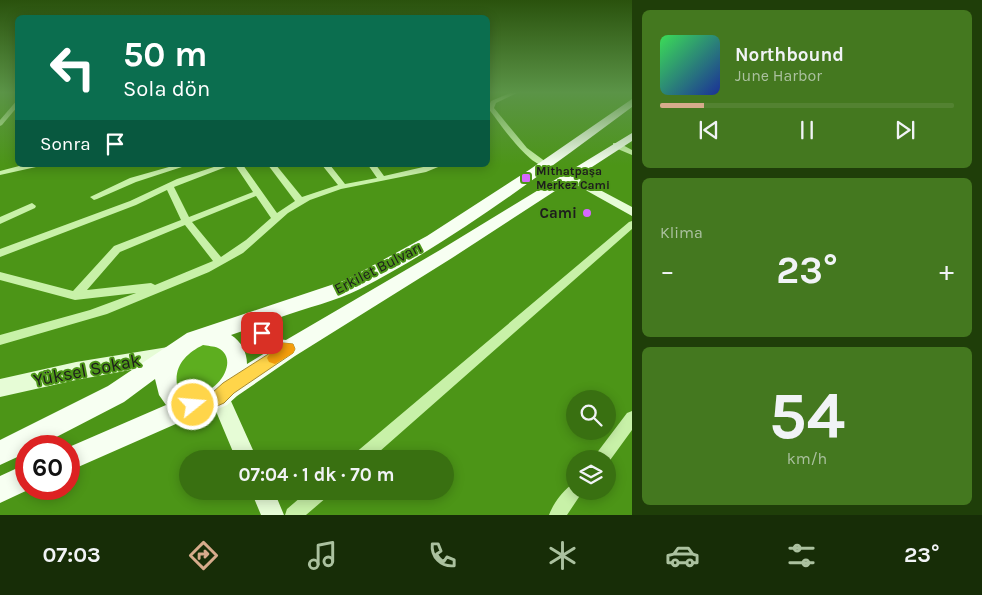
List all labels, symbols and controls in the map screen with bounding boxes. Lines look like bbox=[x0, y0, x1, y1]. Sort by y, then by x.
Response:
text: 50 m bbox=[123, 34, 208, 75]
icon: left bbox=[40, 35, 105, 100]
text: Northbound bbox=[735, 44, 844, 66]
text: June Harbor bbox=[735, 66, 822, 85]
text: Sola dön bbox=[123, 76, 210, 102]
icon: previous bbox=[695, 116, 723, 144]
icon: pause bbox=[793, 116, 821, 144]
icon: next bbox=[891, 116, 919, 144]
icon: arrive bbox=[101, 130, 129, 158]
text: Sonra bbox=[40, 133, 91, 155]
place label: Mithatpaşa Merkez Cami bbox=[536, 164, 610, 192]
marker: Mithatpaşa Merkez Cami bbox=[520, 172, 532, 184]
place label: Cami bbox=[540, 204, 577, 222]
marker: Cami bbox=[581, 207, 593, 219]
text: Klima bbox=[660, 223, 703, 242]
street label: Erkilet Bulvarı bbox=[331, 238, 425, 298]
text: 23° bbox=[776, 248, 838, 293]
text: − bbox=[660, 254, 675, 287]
text: + bbox=[939, 254, 954, 287]
pin bbox=[241, 312, 283, 354]
icon: arrive bbox=[248, 319, 276, 347]
street label: Yüksel Sokak bbox=[32, 349, 142, 391]
position arrow bbox=[166, 378, 218, 430]
text: 54 bbox=[769, 378, 845, 454]
map controls bbox=[566, 390, 616, 500]
button: search bbox=[566, 390, 616, 440]
speed limit sign: 60 bbox=[15, 435, 80, 500]
text: km/h bbox=[787, 449, 827, 468]
button: layers bbox=[566, 450, 616, 500]
text: 07:04 · 1 dk · 70 m bbox=[238, 464, 395, 486]
icon: directions bbox=[186, 538, 221, 573]
icon: music bbox=[305, 538, 340, 573]
icon: phone bbox=[425, 538, 460, 573]
icon: climate bbox=[545, 538, 580, 573]
icon: car bbox=[665, 538, 700, 573]
icon: filters bbox=[784, 538, 819, 573]
text: 07:03 bbox=[42, 542, 101, 568]
text: 23° bbox=[904, 542, 940, 568]

